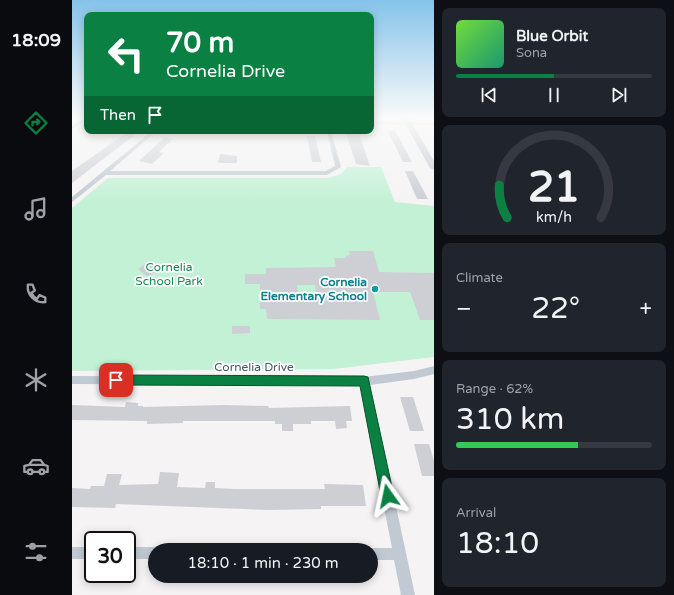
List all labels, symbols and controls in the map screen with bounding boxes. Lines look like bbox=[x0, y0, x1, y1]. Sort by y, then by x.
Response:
text: 70 m bbox=[166, 26, 234, 60]
text: Blue Orbit bbox=[516, 27, 588, 45]
icon: left bbox=[100, 28, 152, 80]
text: 18:09 bbox=[11, 29, 61, 51]
text: Sona bbox=[516, 45, 547, 61]
text: Cornelia Drive bbox=[166, 60, 285, 82]
icon: previous bbox=[478, 84, 500, 106]
icon: pause bbox=[543, 84, 565, 106]
icon: next bbox=[608, 84, 630, 106]
icon: arrive bbox=[144, 104, 166, 126]
text: Then bbox=[100, 106, 136, 124]
icon: directions bbox=[22, 109, 50, 137]
text: 21 bbox=[528, 163, 580, 213]
icon: music bbox=[22, 195, 50, 223]
text: km/h bbox=[536, 209, 572, 226]
park label: Cornelia School Park bbox=[135, 260, 203, 288]
text: Climate bbox=[456, 270, 503, 286]
place label: Cornelia Elementary School bbox=[260, 275, 367, 304]
icon: phone bbox=[22, 280, 50, 308]
marker: Cornelia Elementary School bbox=[370, 284, 380, 294]
text: 22° bbox=[531, 290, 580, 327]
text: − bbox=[456, 296, 472, 322]
text: + bbox=[640, 296, 652, 322]
street label: Cornelia Drive bbox=[214, 360, 294, 374]
pin bbox=[99, 363, 133, 397]
icon: climate bbox=[22, 366, 50, 394]
icon: arrive bbox=[105, 369, 127, 391]
text: Range · 62% bbox=[456, 381, 533, 397]
text: 310 km bbox=[456, 401, 564, 438]
icon: car bbox=[22, 452, 50, 480]
position arrow bbox=[367, 475, 409, 517]
text: Arrival bbox=[456, 505, 496, 521]
text: 18:10 bbox=[456, 525, 539, 562]
speed limit sign: 30 bbox=[84, 531, 136, 583]
icon: filters bbox=[22, 538, 50, 566]
text: 18:10 · 1 min · 230 m bbox=[188, 554, 338, 572]

